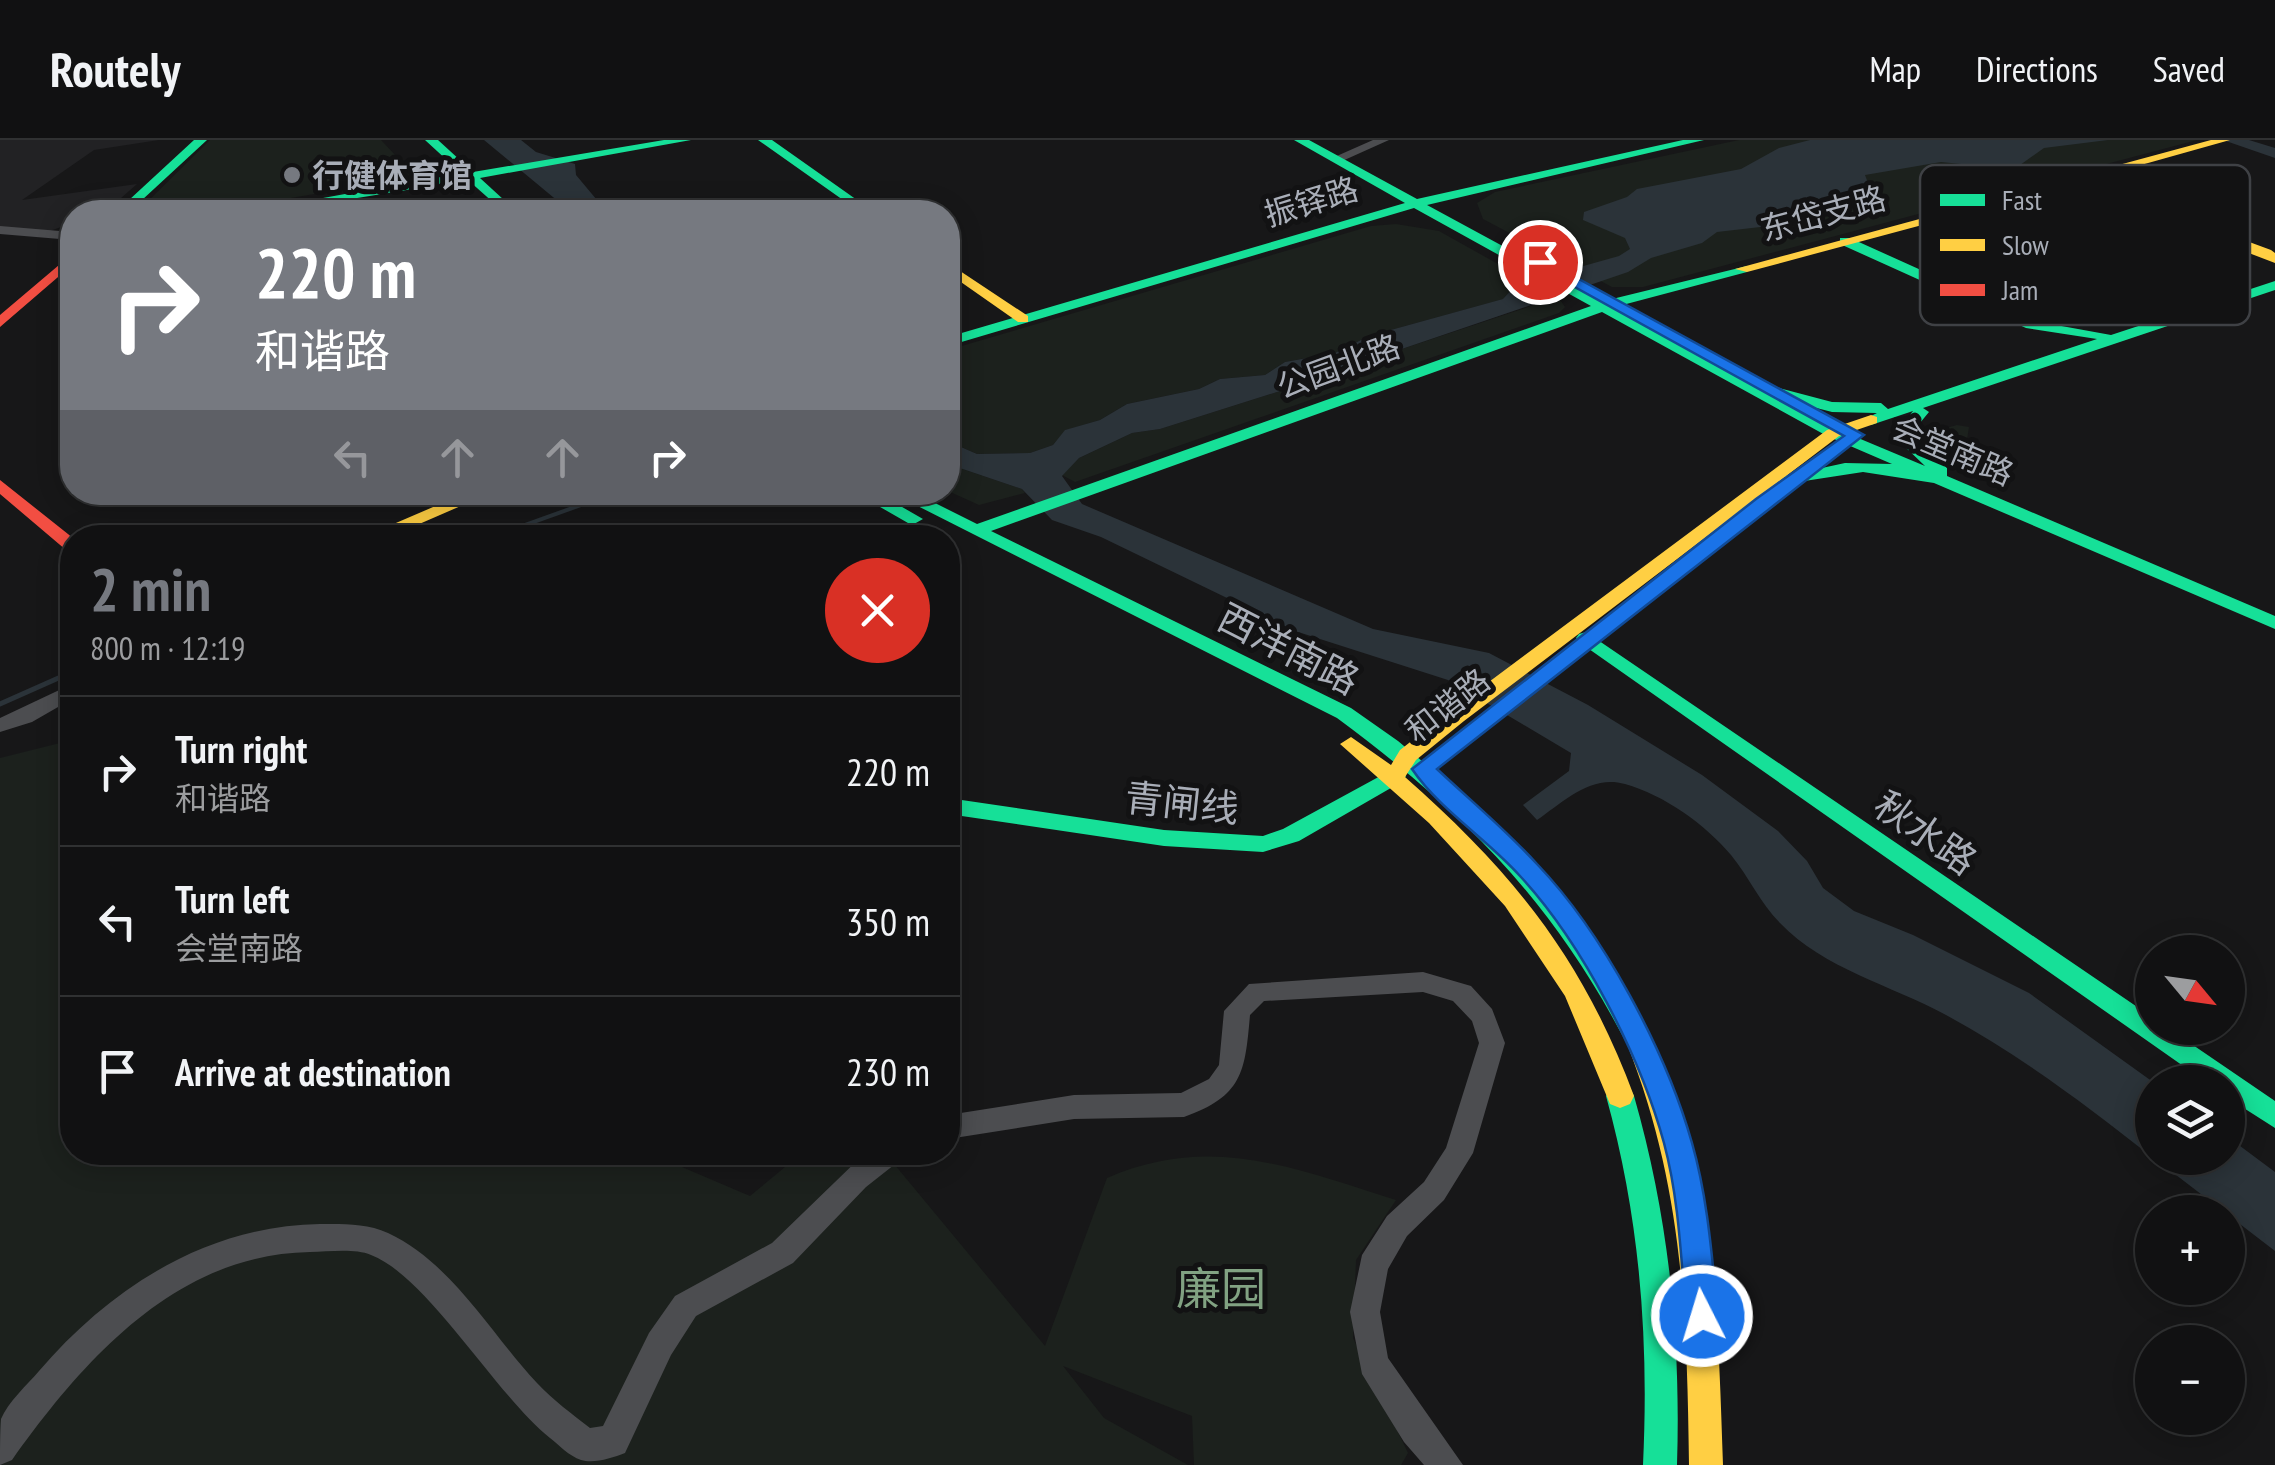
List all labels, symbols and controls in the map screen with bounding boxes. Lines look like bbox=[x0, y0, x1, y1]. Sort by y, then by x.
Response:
text: Routely bbox=[50, 38, 180, 100]
text: Map bbox=[1870, 46, 1921, 92]
text: Directions bbox=[1976, 46, 2098, 92]
text: Saved bbox=[2153, 46, 2225, 92]
place label: 行健体育馆 bbox=[312, 154, 472, 196]
marker: 行健体育馆 bbox=[281, 164, 303, 186]
legend bbox=[1920, 165, 2250, 325]
street label: 振铎路 bbox=[1259, 167, 1363, 235]
street label: 东岱支路 bbox=[1756, 176, 1890, 250]
text: Fast bbox=[2002, 181, 2042, 218]
pin bbox=[1498, 220, 1583, 305]
text: Slow bbox=[2002, 226, 2049, 263]
text: 220 m bbox=[255, 227, 416, 317]
icon: arrive bbox=[1513, 235, 1568, 290]
icon: right bbox=[90, 240, 220, 370]
text: Jam bbox=[2001, 271, 2038, 308]
text: 和谐路 bbox=[255, 321, 390, 379]
street label: 公园北路 bbox=[1271, 324, 1405, 408]
street label: 会堂南路 bbox=[1886, 406, 2020, 494]
icon: left bbox=[325, 430, 380, 485]
icon: ahead bbox=[430, 430, 485, 485]
icon: ahead bbox=[535, 430, 590, 485]
icon: right bbox=[640, 430, 695, 485]
text: 2 min bbox=[90, 550, 211, 628]
button: close bbox=[825, 558, 930, 663]
street label: 西洋南路 bbox=[1210, 592, 1368, 704]
text: 800 m · 12:19 bbox=[90, 627, 245, 669]
street label: 和谐路 bbox=[1396, 659, 1498, 751]
text: Turn right bbox=[175, 724, 307, 773]
icon: right bbox=[90, 744, 145, 799]
text: 220 m bbox=[846, 747, 930, 796]
street label: 青闸线 bbox=[1123, 772, 1241, 832]
text: 和谐路 bbox=[175, 777, 271, 819]
street label: 秋水路 bbox=[1865, 779, 1987, 885]
text: Turn left bbox=[175, 874, 289, 923]
icon: left bbox=[90, 894, 145, 949]
text: 350 m bbox=[846, 897, 930, 946]
text: 会堂南路 bbox=[175, 927, 303, 969]
north arrow bbox=[2135, 935, 2245, 1045]
map controls bbox=[2135, 935, 2245, 1435]
icon: arrive bbox=[90, 1044, 145, 1099]
text: Arrive at destination bbox=[175, 1047, 451, 1096]
text: 230 m bbox=[846, 1047, 930, 1096]
button: layers bbox=[2135, 1065, 2245, 1175]
button: + bbox=[2135, 1195, 2245, 1305]
park label: 廉园 bbox=[1176, 1259, 1266, 1317]
position arrow bbox=[1650, 1264, 1754, 1368]
button: − bbox=[2135, 1325, 2245, 1435]

